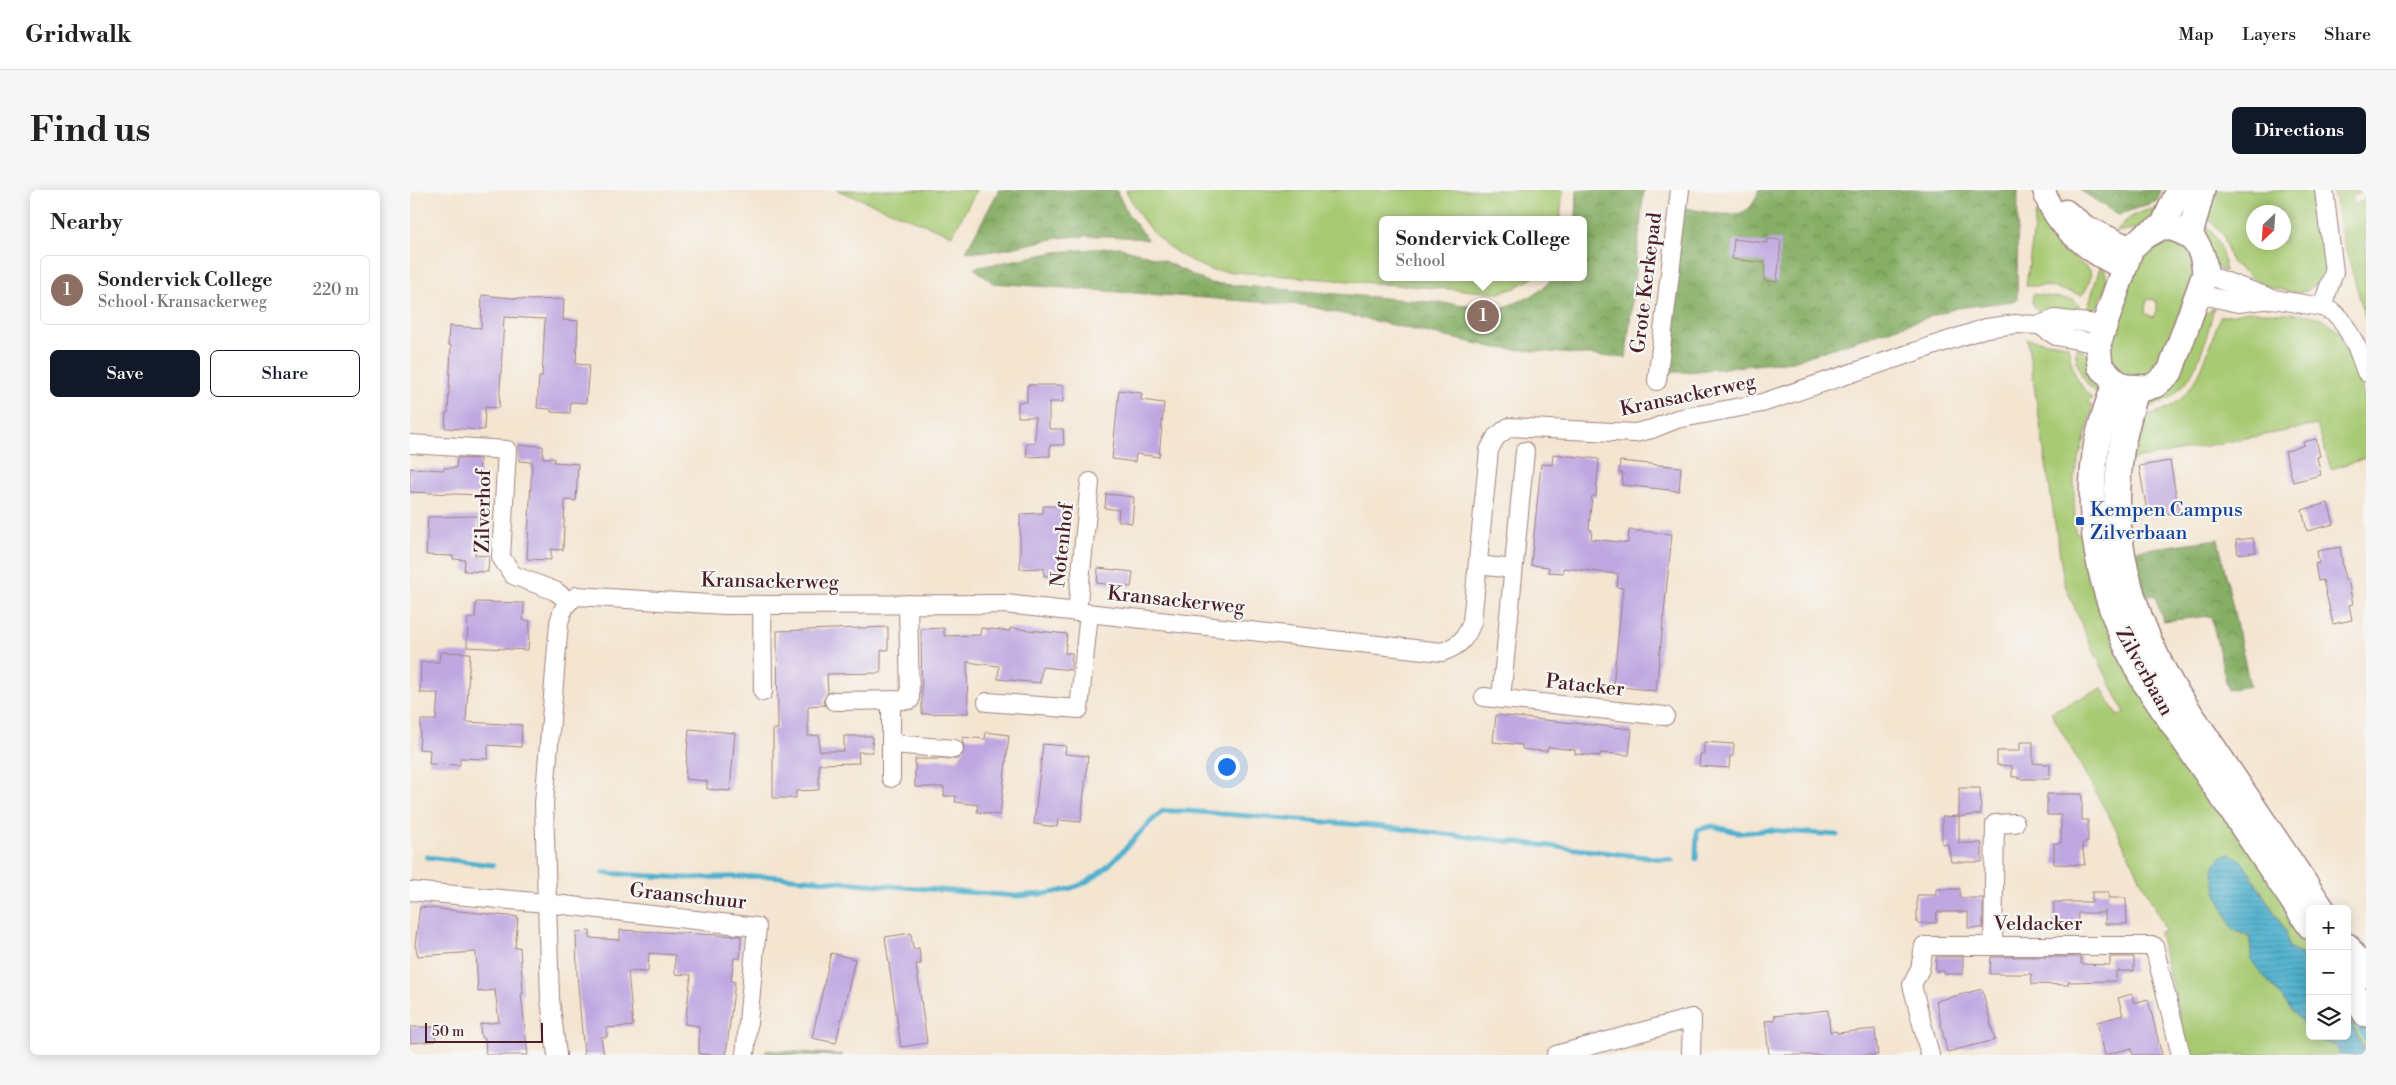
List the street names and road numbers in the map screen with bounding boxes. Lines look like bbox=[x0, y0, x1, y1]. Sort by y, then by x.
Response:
street label: Grote Kerkepad bbox=[1626, 210, 1668, 355]
street label: Kransackerweg bbox=[1618, 369, 1759, 423]
street label: Zilverhof bbox=[471, 468, 497, 553]
street label: Notenhof bbox=[1046, 501, 1080, 588]
street label: Kransackerweg bbox=[701, 568, 840, 596]
street label: Kransackerweg bbox=[1106, 581, 1247, 621]
street label: Zilverbaan bbox=[2109, 623, 2179, 721]
street label: Patacker bbox=[1544, 669, 1626, 703]
street label: Graanschuur bbox=[628, 878, 748, 916]
street label: Veldacker bbox=[1992, 912, 2083, 937]

